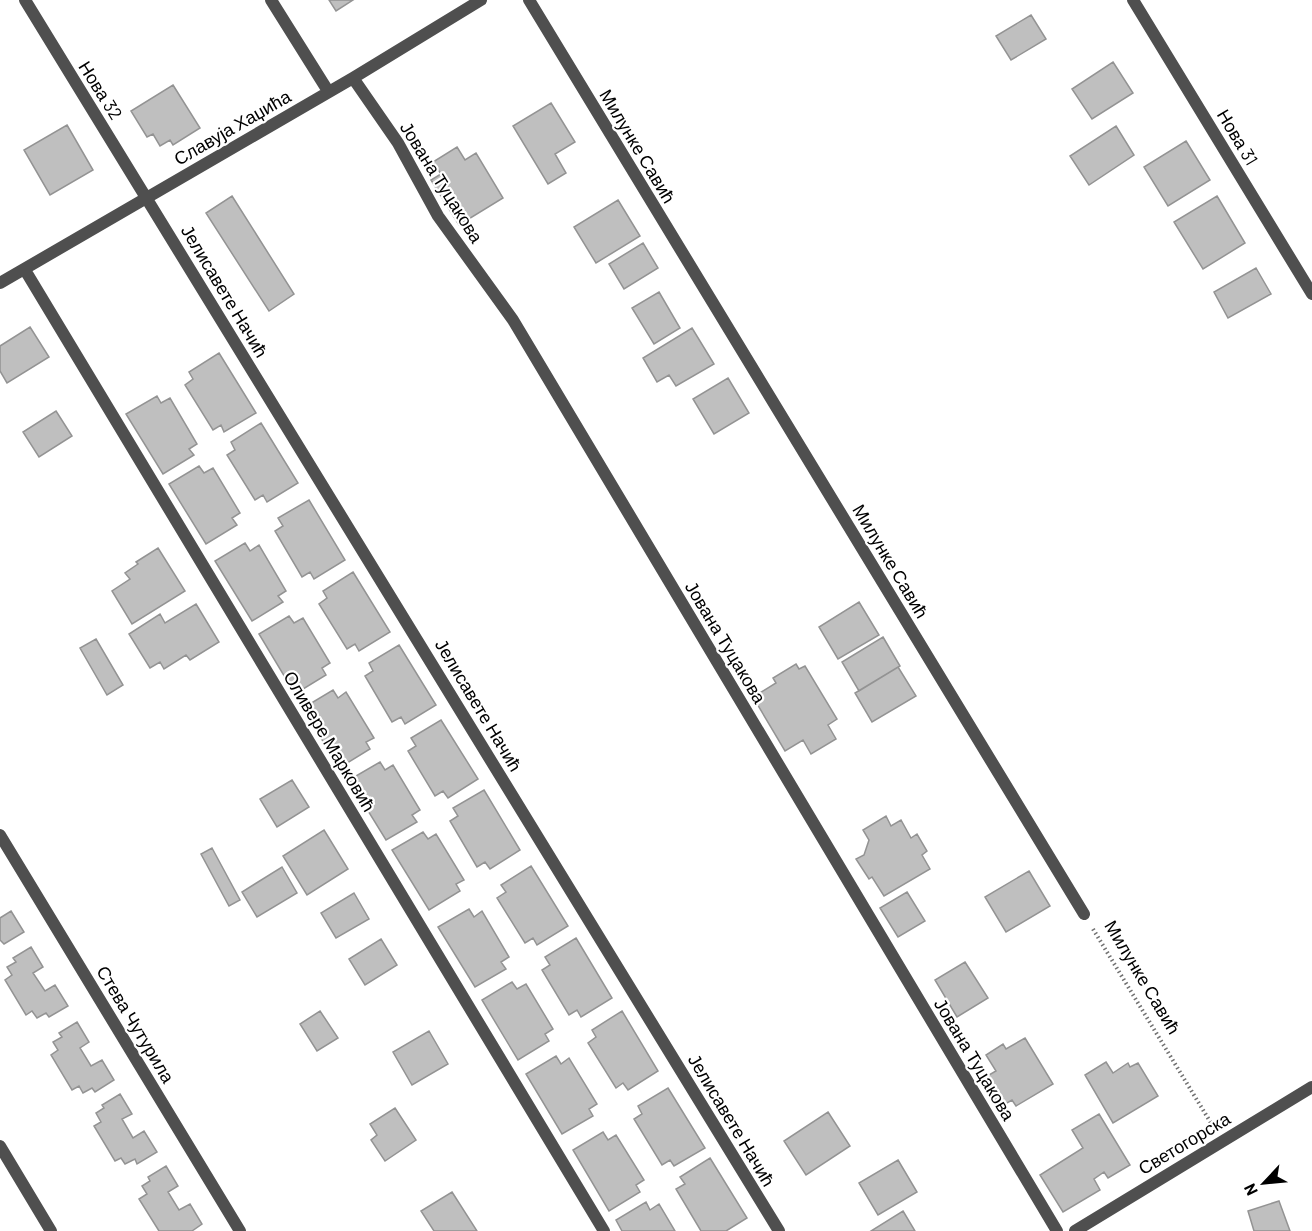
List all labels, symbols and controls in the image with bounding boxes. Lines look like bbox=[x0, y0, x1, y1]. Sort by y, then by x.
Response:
street label: Нова 32 bbox=[74, 57, 128, 123]
street label: Славуја Хаџића bbox=[170, 84, 295, 169]
street label: Милунке Савић bbox=[595, 85, 681, 207]
street label: Нова 31 bbox=[1213, 105, 1263, 169]
street label: Јована Туцакова bbox=[396, 117, 489, 247]
street label: Јелисавете Начић bbox=[177, 221, 273, 361]
street label: Милунке Савић bbox=[848, 500, 934, 622]
street label: Јована Туцакова bbox=[681, 577, 772, 708]
street label: Јелисавете Начић bbox=[431, 635, 527, 775]
street label: Оливере Марковић bbox=[279, 667, 381, 815]
street label: Милунке Савић bbox=[1100, 916, 1186, 1038]
street label: Стева Чутурила bbox=[92, 961, 180, 1087]
street label: Јована Туцакова bbox=[930, 994, 1021, 1125]
street label: Јелисавете Начић bbox=[684, 1050, 780, 1190]
street label: Светогорска bbox=[1134, 1106, 1235, 1179]
north arrow bbox=[1234, 1153, 1294, 1213]
text: N bbox=[1239, 1181, 1261, 1199]

